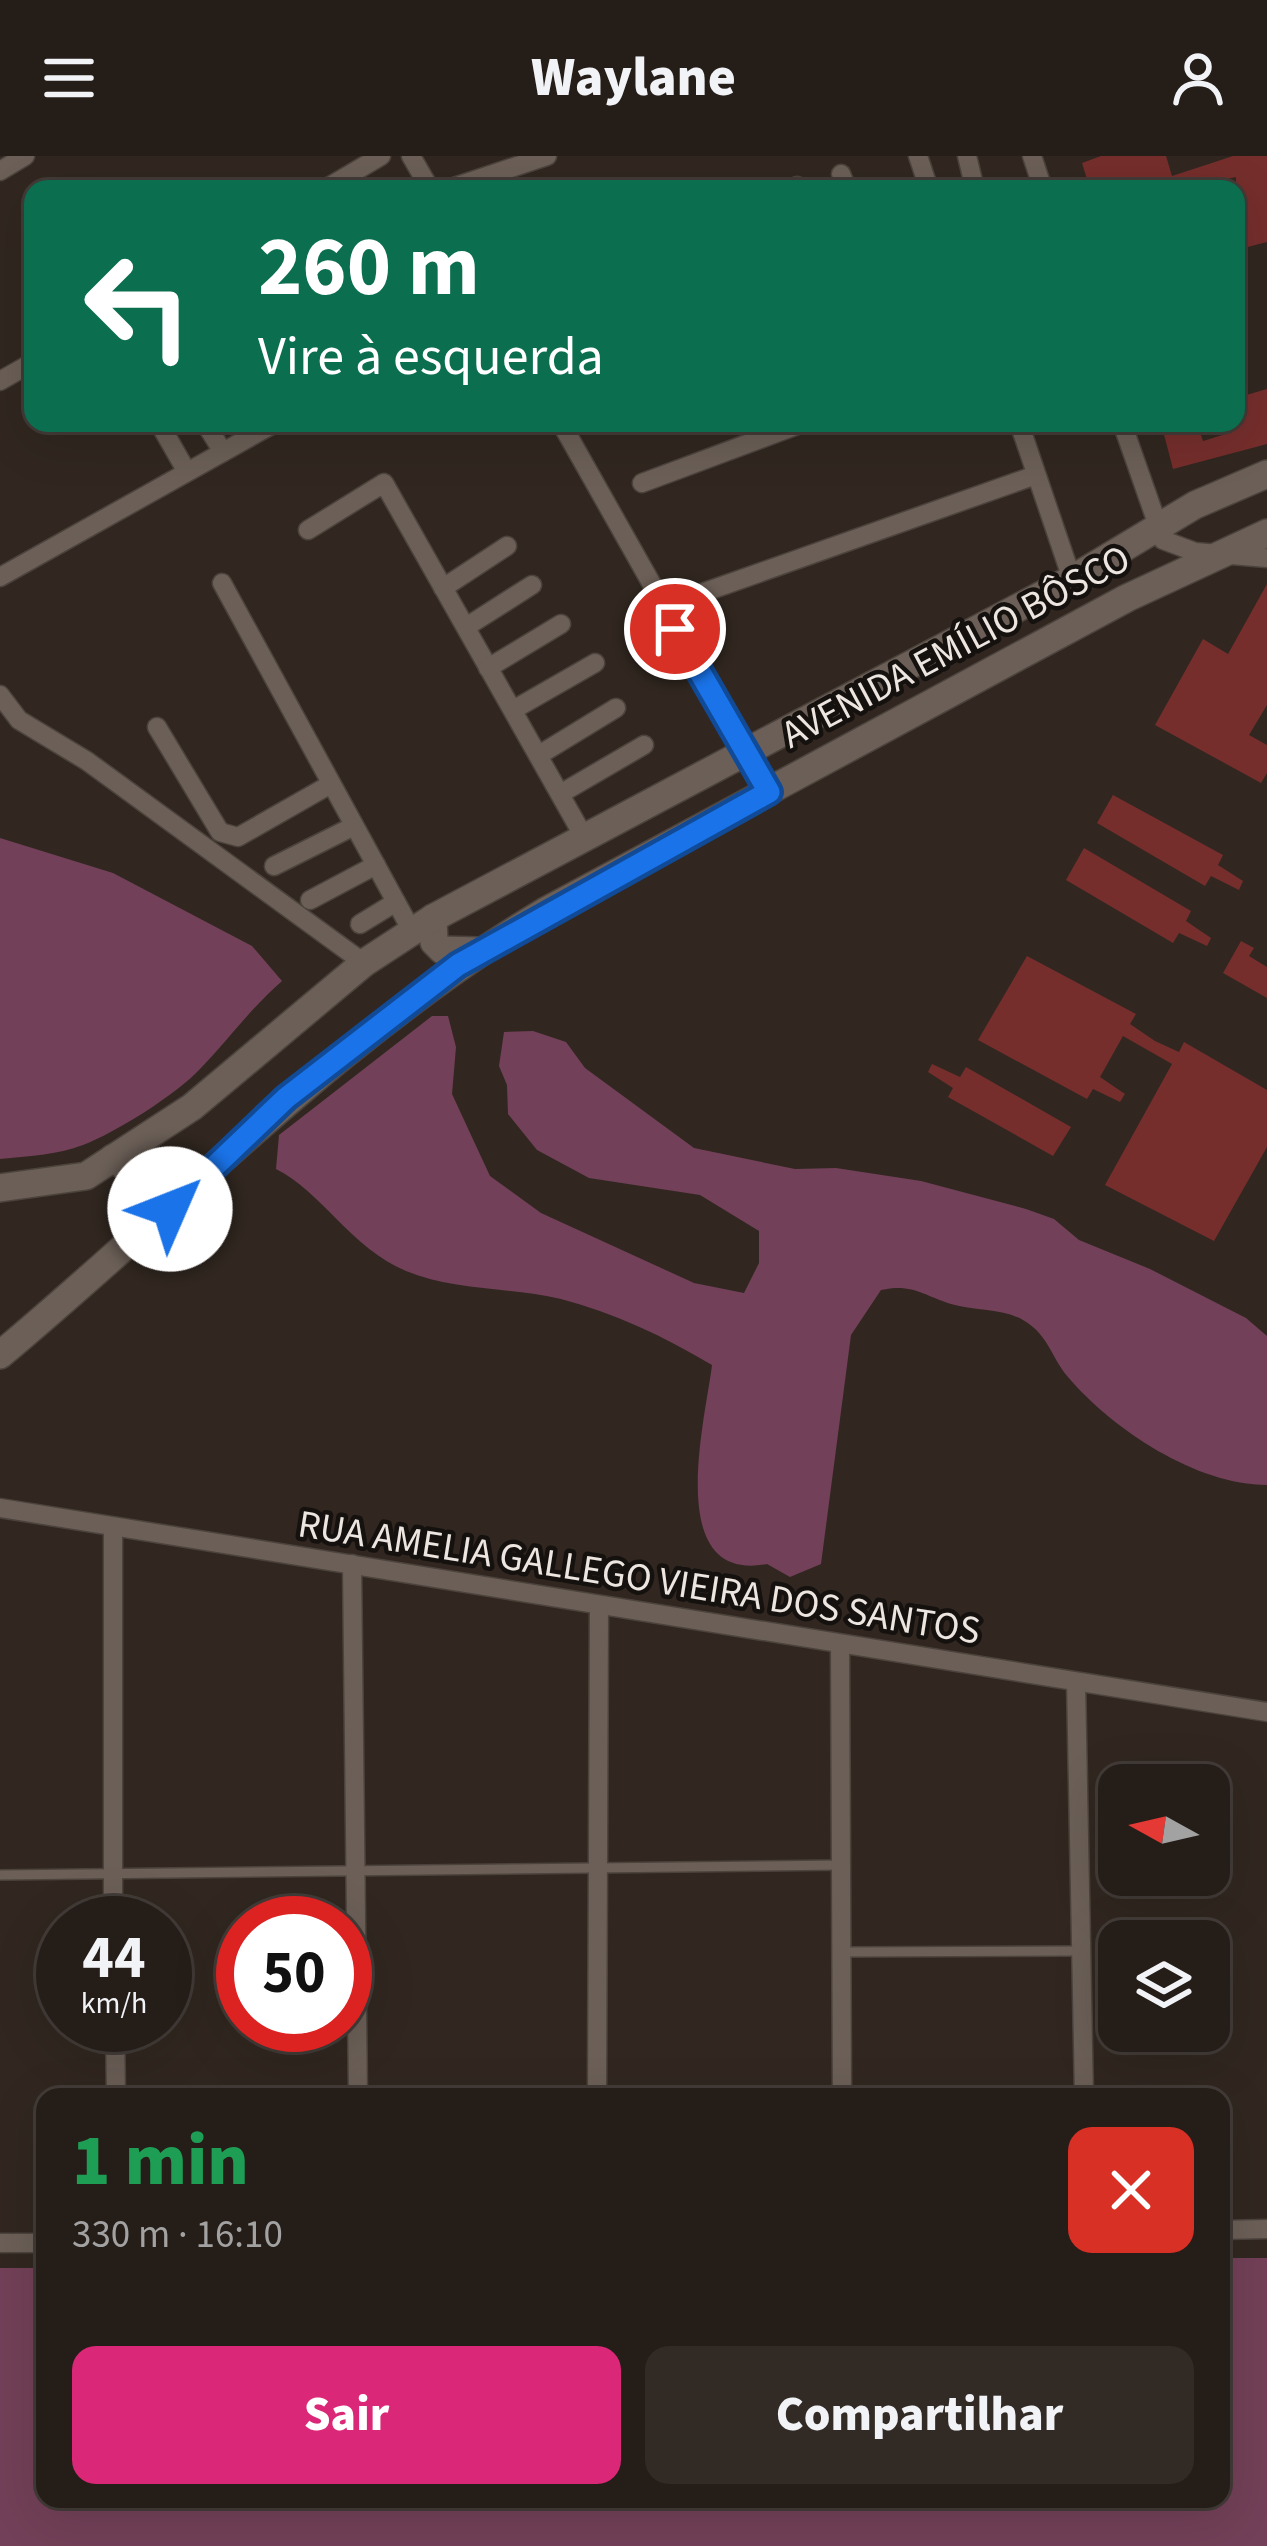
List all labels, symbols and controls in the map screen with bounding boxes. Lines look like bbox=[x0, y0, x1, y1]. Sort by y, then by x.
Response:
text: Waylane bbox=[531, 40, 736, 117]
icon: menu bbox=[36, 45, 102, 111]
icon: person bbox=[1165, 45, 1231, 111]
text: 260 m bbox=[258, 208, 480, 328]
icon: left bbox=[60, 228, 216, 384]
text: Vire à esquerda bbox=[258, 319, 604, 396]
street label: AVENIDA EMÍLIO BÔSCO bbox=[772, 531, 1140, 763]
pin bbox=[624, 578, 726, 680]
icon: arrive bbox=[642, 596, 708, 662]
position arrow bbox=[107, 1146, 233, 1272]
street label: RUA AMELIA GALLEGO VIEIRA DOS SANTOS bbox=[294, 1496, 984, 1660]
north arrow bbox=[1098, 1764, 1230, 1896]
map controls bbox=[1098, 1764, 1230, 2052]
speed limit sign: 50 bbox=[216, 1896, 372, 2052]
text: 44 bbox=[82, 1916, 146, 2001]
button: layers bbox=[1098, 1920, 1230, 2052]
text: km/h bbox=[81, 1982, 147, 2025]
text: 1 min bbox=[72, 2110, 249, 2213]
button: close bbox=[1068, 2127, 1194, 2253]
text: 330 m · 16:10 bbox=[72, 2207, 283, 2263]
button: Sair bbox=[72, 2346, 621, 2484]
button: Compartilhar bbox=[645, 2346, 1194, 2484]

